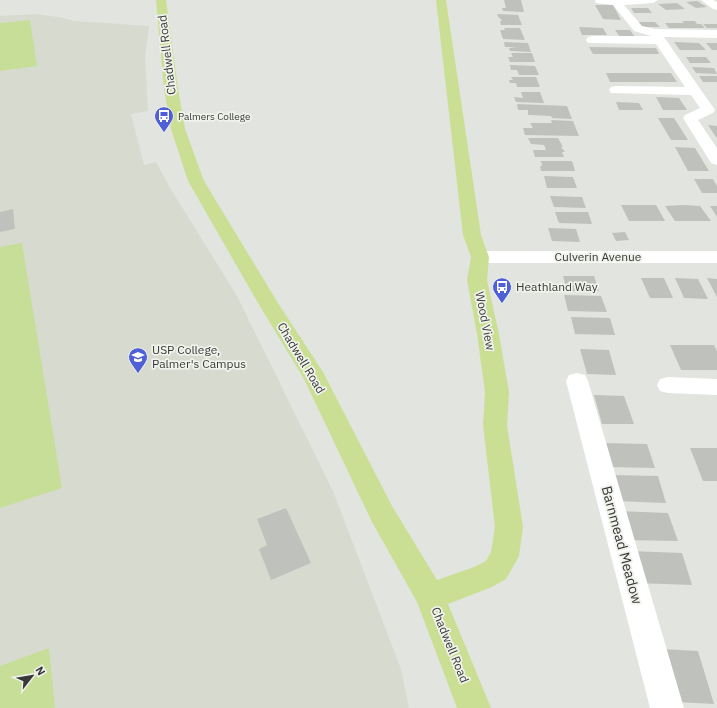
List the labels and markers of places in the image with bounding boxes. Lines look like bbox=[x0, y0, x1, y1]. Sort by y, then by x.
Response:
bus stop icon: Palmers College bbox=[153, 105, 175, 133]
place label: Palmers College bbox=[178, 110, 251, 123]
bus stop icon: Heathland Way bbox=[491, 276, 513, 304]
place label: Heathland Way bbox=[516, 279, 598, 294]
place label: USP College, Palmer's Campus bbox=[152, 342, 246, 371]
school or university icon: USP College, Palmer's Campus bbox=[127, 346, 149, 374]

